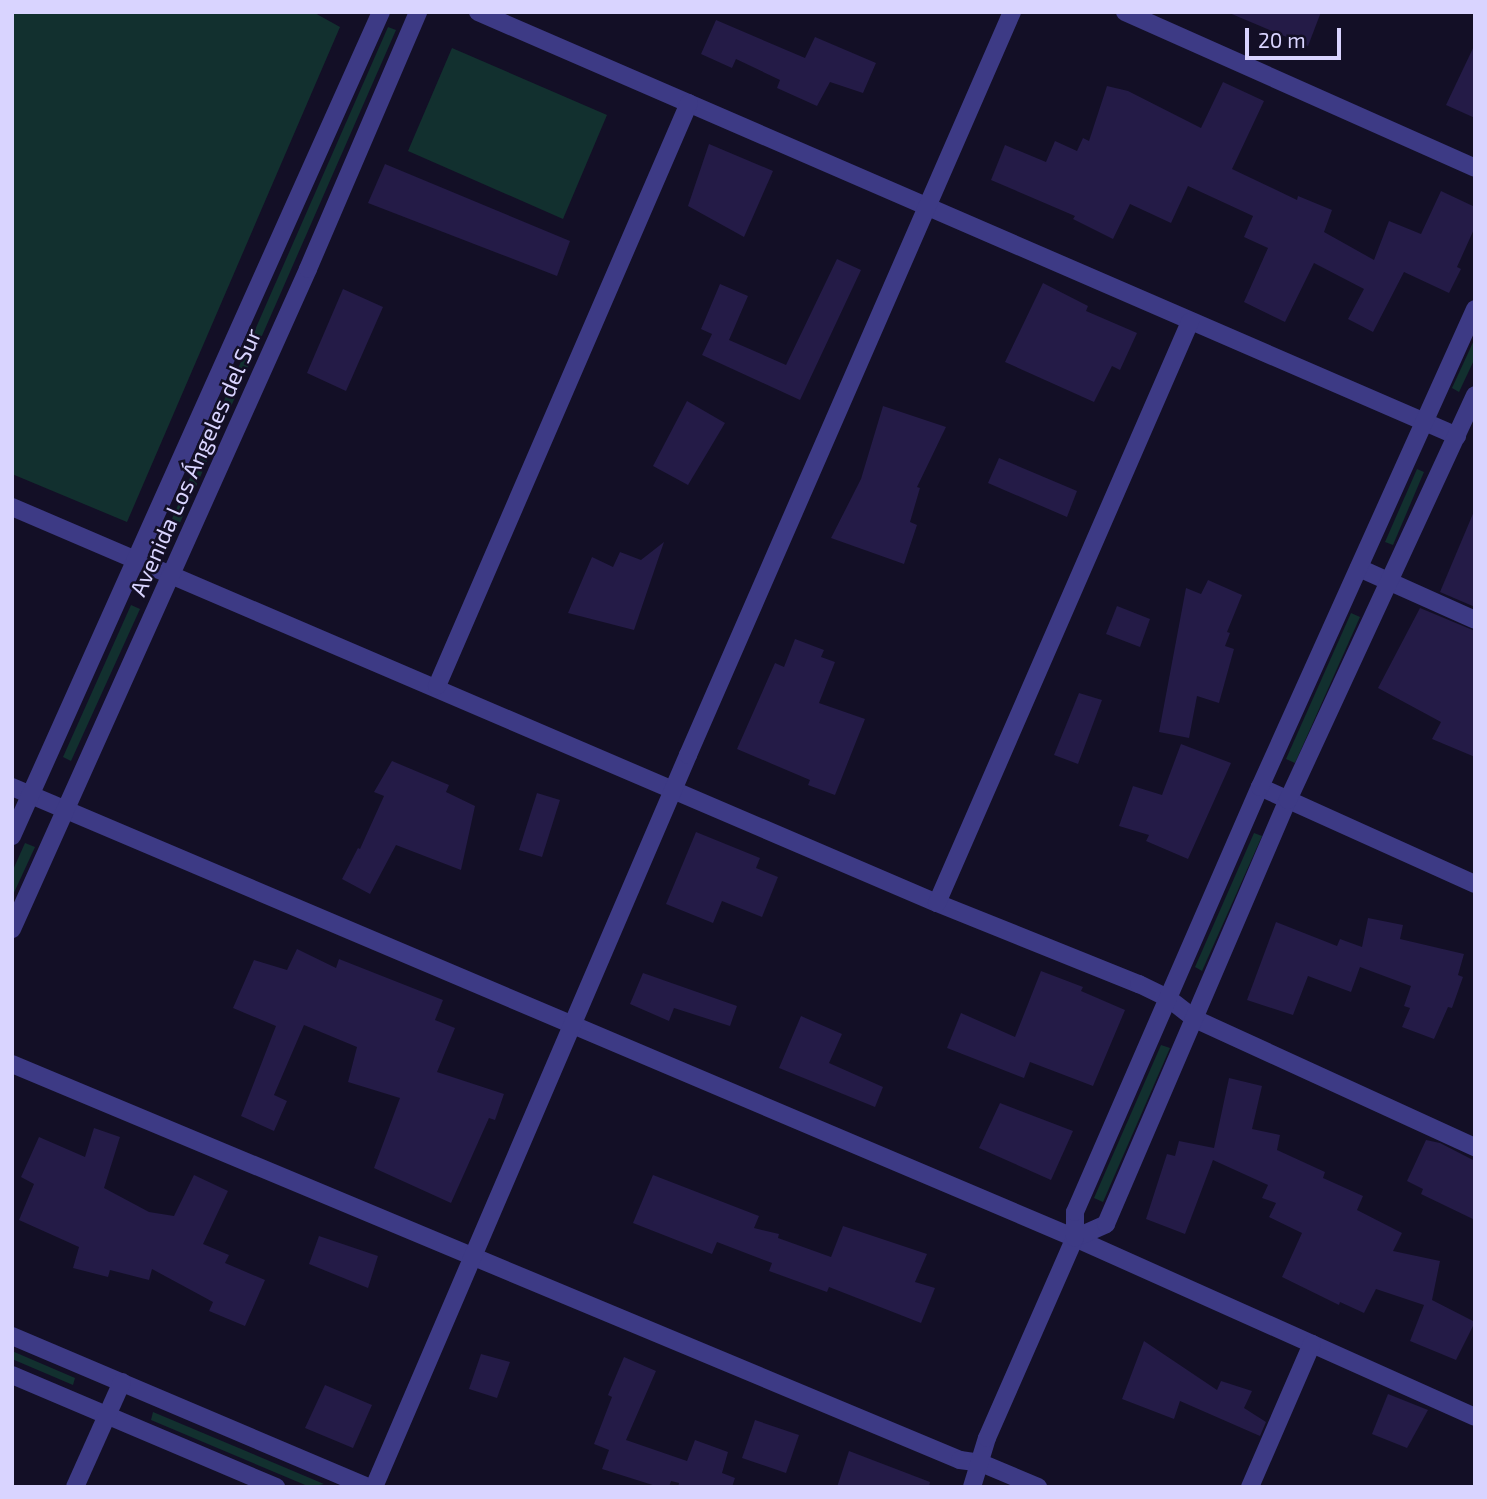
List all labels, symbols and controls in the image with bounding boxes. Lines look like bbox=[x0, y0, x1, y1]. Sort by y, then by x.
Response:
scale bar bbox=[1249, 14, 1345, 58]
text: 20 m bbox=[1258, 27, 1306, 52]
street label: Avenida Los Ángeles del Sur bbox=[123, 323, 267, 601]

